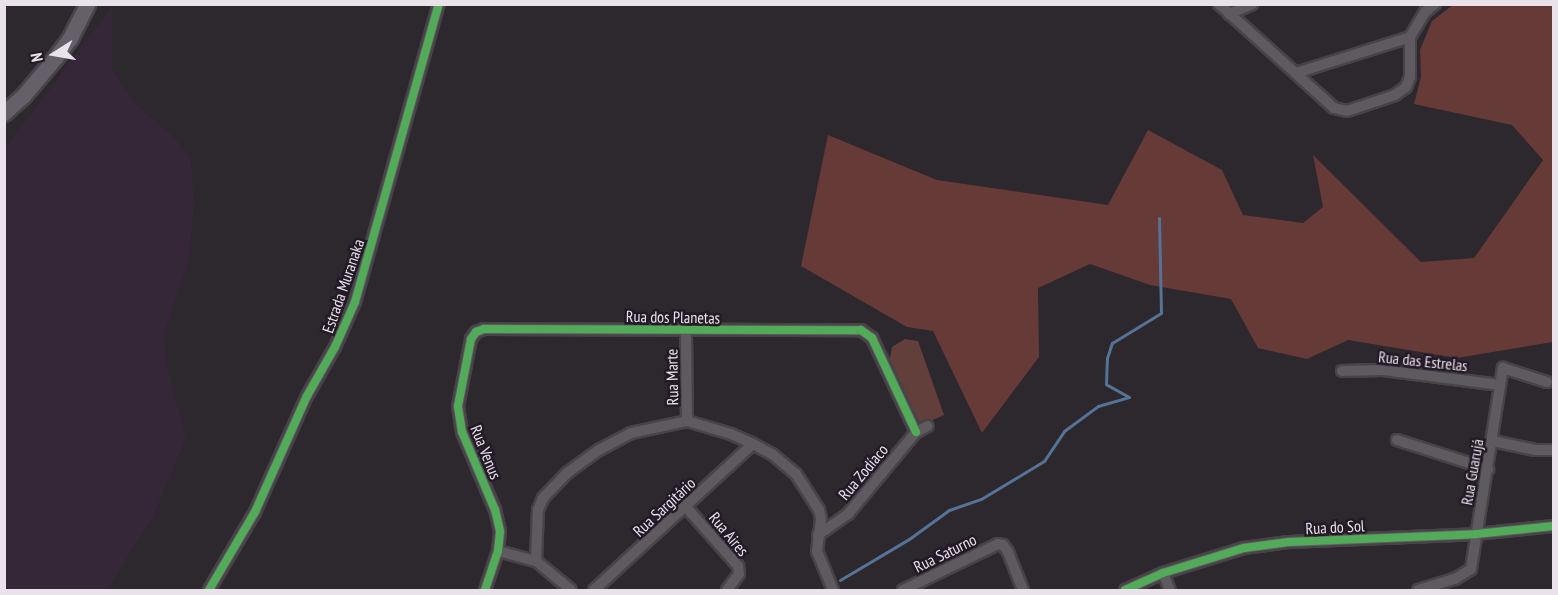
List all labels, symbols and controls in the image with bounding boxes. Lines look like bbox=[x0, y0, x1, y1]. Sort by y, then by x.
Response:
north arrow bbox=[24, 24, 84, 84]
text: N bbox=[26, 51, 47, 64]
street label: Estrada Muranaka bbox=[318, 236, 368, 336]
street label: Rua dos Planetas bbox=[626, 307, 720, 327]
street label: Rua das Estrelas bbox=[1377, 347, 1469, 375]
street label: Rua Marte bbox=[662, 349, 682, 405]
street label: Rua Venus bbox=[466, 422, 506, 482]
street label: Rua Guarujá bbox=[1457, 437, 1487, 507]
street label: Rua Zodíaco bbox=[834, 440, 892, 504]
street label: Rua Sargitário bbox=[629, 473, 699, 541]
street label: Rua Aires bbox=[705, 508, 753, 560]
street label: Rua do Sol bbox=[1305, 516, 1365, 538]
street label: Rua Saturno bbox=[911, 530, 979, 576]

